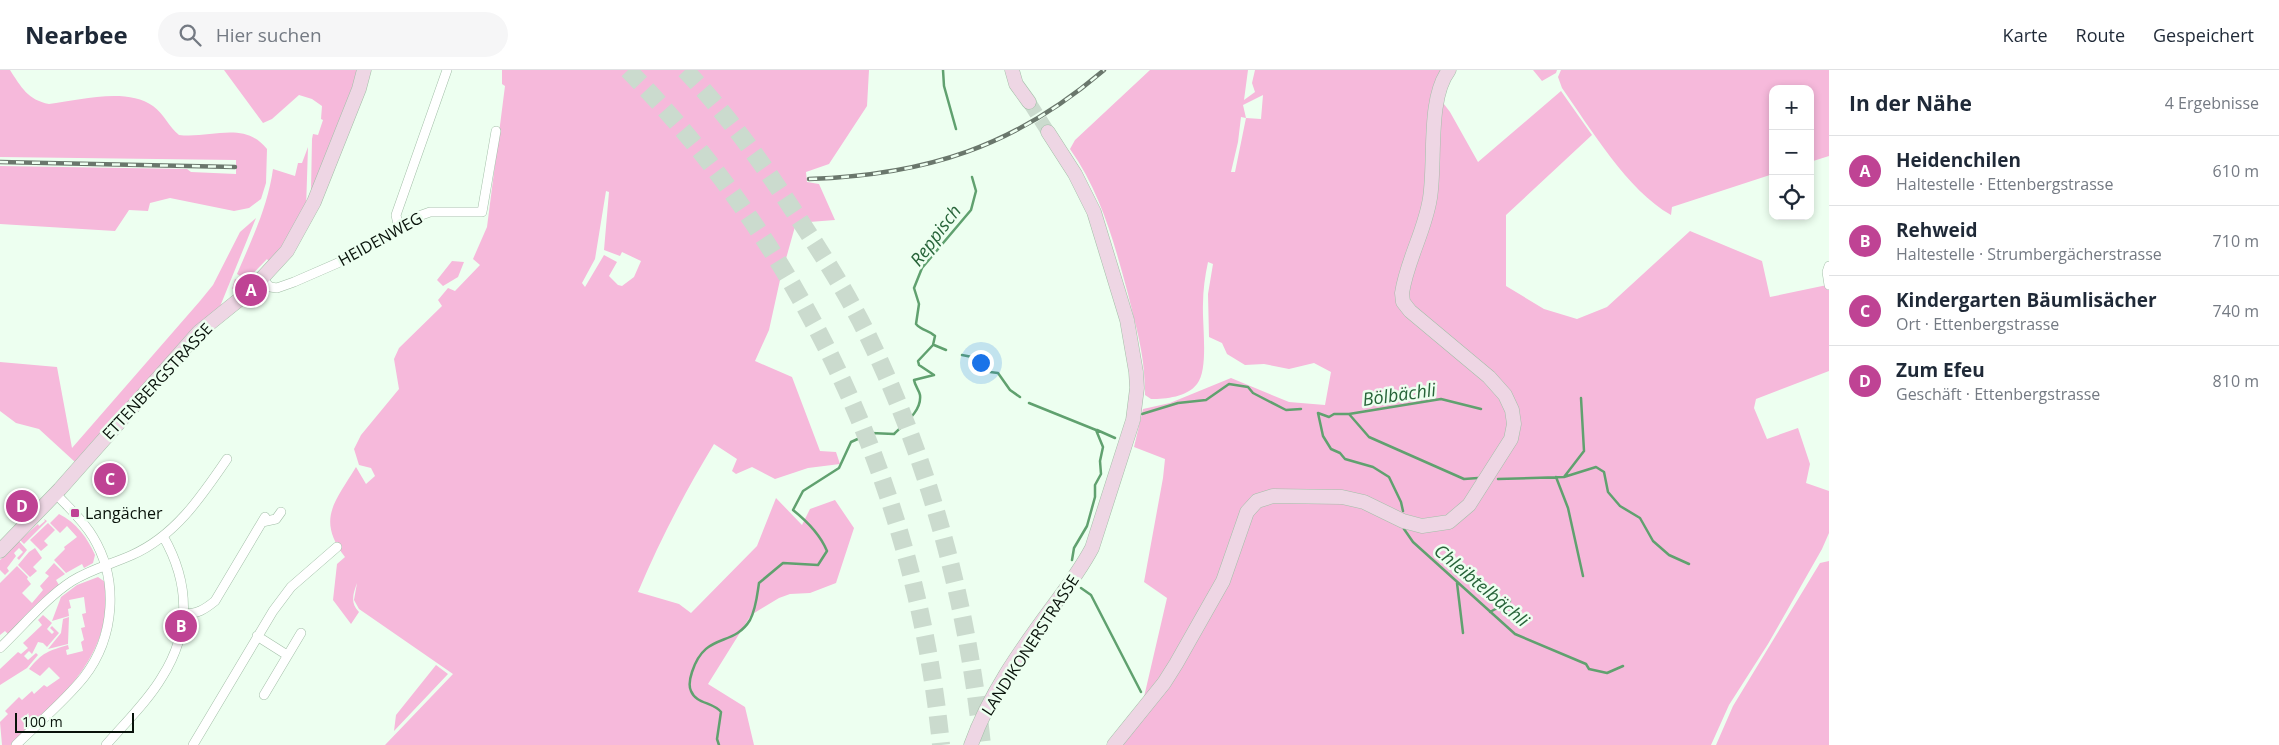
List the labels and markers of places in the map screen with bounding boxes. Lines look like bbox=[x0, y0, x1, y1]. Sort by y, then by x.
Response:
pin: A bbox=[235, 271, 267, 309]
pin: C bbox=[94, 460, 126, 498]
pin: D bbox=[6, 487, 38, 525]
place label: Langächer bbox=[85, 502, 163, 524]
marker: Langächer bbox=[69, 507, 81, 519]
pin: B bbox=[165, 607, 197, 645]

